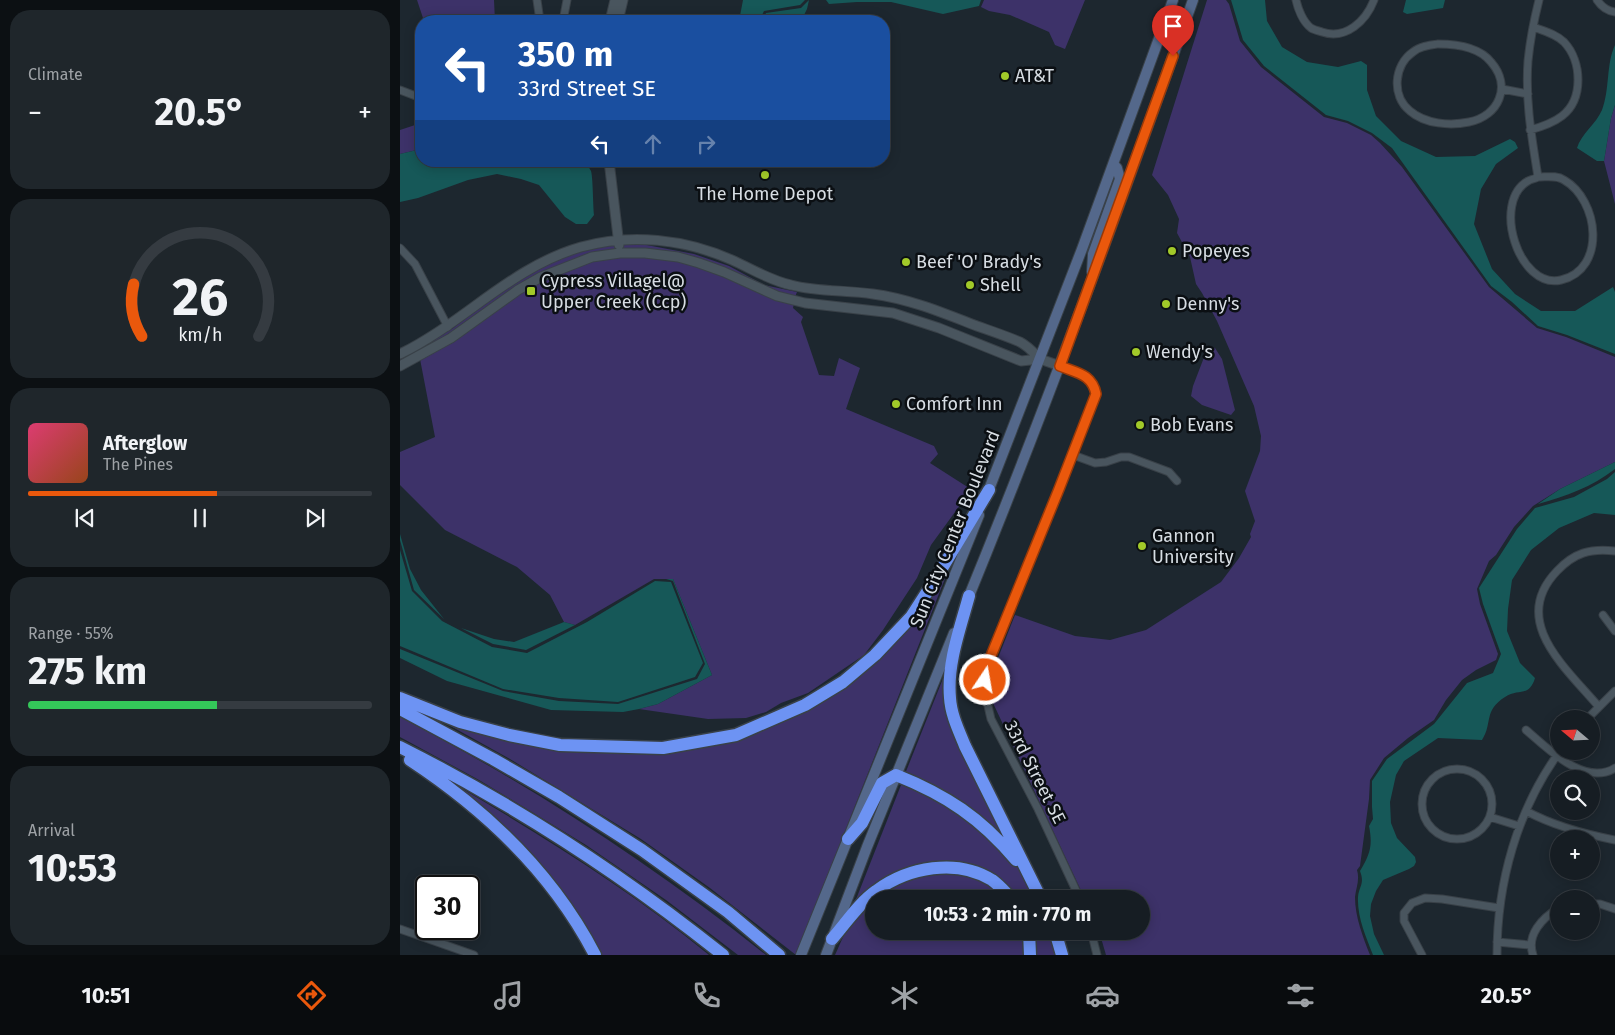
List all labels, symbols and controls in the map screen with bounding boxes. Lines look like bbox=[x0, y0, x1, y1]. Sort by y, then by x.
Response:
pin bbox=[1152, 5, 1194, 56]
icon: arrive bbox=[1159, 12, 1187, 40]
text: 350 m bbox=[518, 33, 613, 75]
icon: left bbox=[435, 35, 500, 100]
text: Climate bbox=[28, 65, 83, 84]
place label: AT&T bbox=[1015, 65, 1055, 87]
marker: AT&T bbox=[999, 70, 1011, 82]
text: 33rd Street SE bbox=[518, 75, 656, 102]
text: 20.5° bbox=[154, 89, 246, 135]
text: − bbox=[28, 96, 42, 129]
text: + bbox=[358, 96, 372, 129]
icon: left bbox=[586, 130, 614, 158]
icon: ahead bbox=[639, 130, 667, 158]
icon: right bbox=[692, 130, 720, 158]
marker: The Home Depot bbox=[759, 169, 771, 181]
place label: The Home Depot bbox=[697, 183, 834, 205]
place label: Popeyes bbox=[1182, 240, 1250, 262]
marker: Popeyes bbox=[1166, 245, 1178, 257]
place label: Beef 'O' Brady's bbox=[916, 251, 1041, 273]
marker: Beef 'O' Brady's bbox=[900, 256, 912, 268]
text: 26 bbox=[172, 266, 228, 329]
place label: Cypress Villagel@ Upper Creek (Ccp) bbox=[541, 270, 686, 313]
place label: Shell bbox=[980, 274, 1021, 296]
marker: Shell bbox=[964, 279, 976, 291]
marker: Cypress Villagel@ Upper Creek (Ccp) bbox=[525, 285, 537, 297]
place label: Denny's bbox=[1176, 293, 1239, 315]
marker: Denny's bbox=[1160, 298, 1172, 310]
text: km/h bbox=[178, 324, 222, 346]
place label: Wendy's bbox=[1146, 341, 1213, 363]
marker: Wendy's bbox=[1130, 346, 1142, 358]
place label: Comfort Inn bbox=[906, 393, 1003, 415]
marker: Comfort Inn bbox=[890, 398, 902, 410]
place label: Bob Evans bbox=[1150, 414, 1234, 436]
marker: Bob Evans bbox=[1134, 419, 1146, 431]
street label: Sun City Center Boulevard bbox=[905, 427, 1005, 631]
text: Afterglow bbox=[103, 432, 187, 455]
text: The Pines bbox=[103, 455, 173, 474]
icon: previous bbox=[71, 504, 99, 532]
icon: pause bbox=[186, 504, 214, 532]
icon: next bbox=[301, 504, 329, 532]
place label: Gannon University bbox=[1152, 525, 1234, 568]
marker: Gannon University bbox=[1136, 540, 1148, 552]
text: Range · 55% bbox=[28, 624, 114, 643]
text: 275 km bbox=[28, 648, 147, 694]
position arrow bbox=[958, 653, 1010, 705]
north arrow bbox=[1550, 710, 1600, 760]
map controls bbox=[1550, 710, 1600, 940]
street label: 33rd Street SE bbox=[1000, 717, 1070, 827]
button: search bbox=[1550, 770, 1600, 820]
text: Arrival bbox=[28, 821, 75, 840]
button: + bbox=[1550, 830, 1600, 880]
text: 10:53 bbox=[28, 845, 117, 891]
speed limit sign: 30 bbox=[415, 875, 480, 940]
button: − bbox=[1550, 890, 1600, 940]
text: 10:53 · 2 min · 770 m bbox=[924, 903, 1091, 926]
icon: directions bbox=[294, 978, 329, 1013]
icon: music bbox=[491, 978, 526, 1013]
icon: phone bbox=[689, 978, 724, 1013]
icon: climate bbox=[887, 978, 922, 1013]
icon: car bbox=[1085, 978, 1120, 1013]
icon: filters bbox=[1283, 978, 1318, 1013]
text: 10:51 bbox=[81, 982, 131, 1009]
text: 20.5° bbox=[1481, 982, 1534, 1009]

